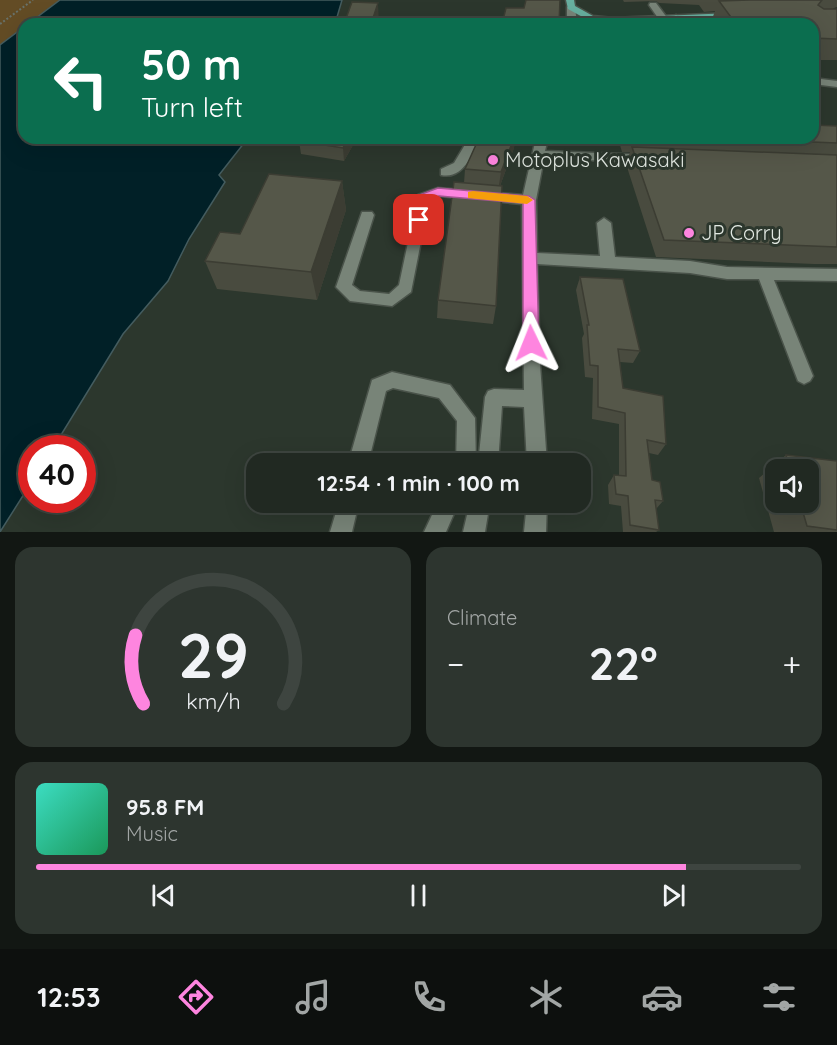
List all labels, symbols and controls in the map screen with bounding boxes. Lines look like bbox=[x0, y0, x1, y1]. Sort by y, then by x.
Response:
text: 50 m bbox=[141, 38, 241, 91]
icon: left bbox=[42, 42, 120, 120]
text: Turn left bbox=[141, 90, 243, 124]
place label: Motoplus Kawasaki bbox=[505, 147, 685, 172]
marker: Motoplus Kawasaki bbox=[486, 153, 500, 167]
pin bbox=[393, 194, 444, 245]
icon: arrive bbox=[402, 203, 435, 236]
place label: JP Corry bbox=[701, 220, 782, 245]
marker: JP Corry bbox=[682, 226, 696, 240]
position arrow bbox=[499, 311, 563, 375]
speed limit sign: 40 bbox=[18, 435, 96, 513]
map controls bbox=[765, 459, 819, 513]
button: sound bbox=[765, 459, 819, 513]
text: 12:54 · 1 min · 100 m bbox=[317, 469, 520, 497]
text: Climate bbox=[447, 605, 517, 630]
text: 29 bbox=[178, 616, 248, 694]
text: 22° bbox=[589, 635, 658, 691]
text: − bbox=[447, 643, 464, 684]
text: + bbox=[782, 643, 801, 684]
text: km/h bbox=[186, 688, 240, 714]
text: 95.8 FM bbox=[126, 793, 204, 821]
text: Music bbox=[126, 821, 178, 846]
icon: previous bbox=[147, 879, 180, 912]
icon: pause bbox=[402, 879, 435, 912]
icon: next bbox=[657, 879, 690, 912]
icon: directions bbox=[175, 976, 217, 1018]
icon: music bbox=[292, 976, 334, 1018]
icon: phone bbox=[408, 976, 450, 1018]
icon: climate bbox=[525, 976, 567, 1018]
icon: car bbox=[641, 976, 683, 1018]
icon: filters bbox=[758, 976, 800, 1018]
text: 12:53 bbox=[37, 980, 101, 1014]

